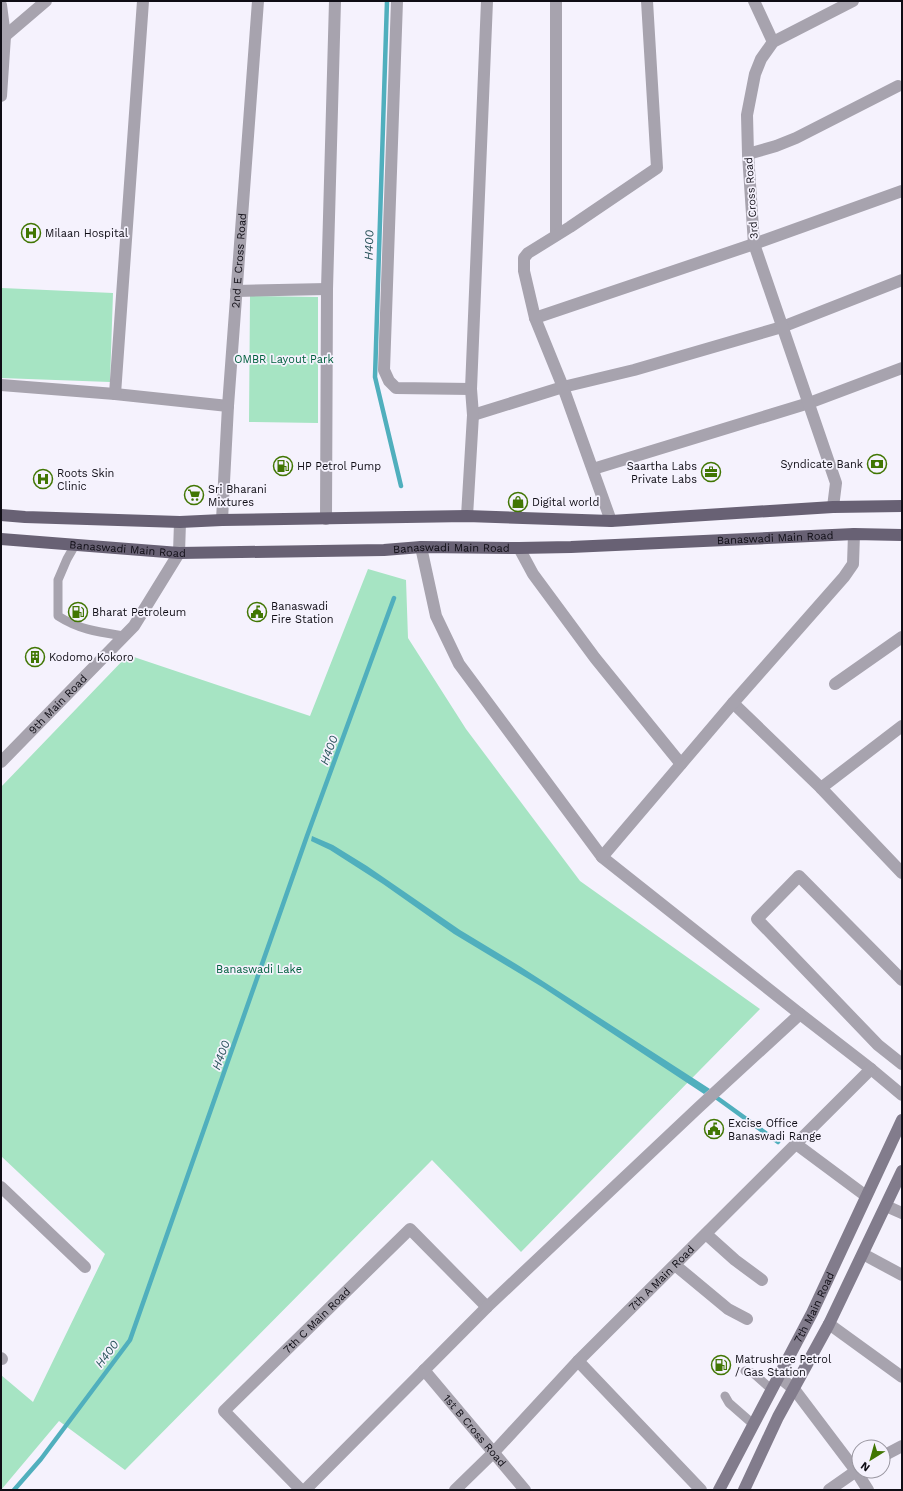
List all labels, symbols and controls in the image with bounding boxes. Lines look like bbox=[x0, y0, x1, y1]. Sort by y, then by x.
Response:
street label: 3rd Cross Road bbox=[742, 157, 761, 239]
street label: 2nd E Cross Road bbox=[229, 213, 249, 309]
hospital icon: Milaan Hospital bbox=[20, 222, 42, 244]
place label: Milaan Hospital bbox=[45, 227, 129, 240]
water label: H400 bbox=[361, 229, 377, 260]
park label: OMBR Layout Park bbox=[234, 353, 334, 366]
bank icon: Syndicate Bank bbox=[866, 453, 888, 475]
fuel station icon: HP Petrol Pump bbox=[272, 455, 294, 477]
place label: Syndicate Bank bbox=[781, 458, 863, 471]
place label: HP Petrol Pump bbox=[297, 460, 381, 473]
place label: Saartha Labs Private Labs bbox=[627, 460, 697, 486]
office icon: Saartha Labs Private Labs bbox=[700, 461, 722, 483]
place label: Roots Skin Clinic bbox=[57, 467, 114, 493]
hospital icon: Roots Skin Clinic bbox=[32, 468, 54, 490]
place label: Sri Bharani Mixtures bbox=[208, 483, 267, 509]
supermarket icon: Sri Bharani Mixtures bbox=[183, 484, 205, 506]
shop icon: Digital world bbox=[507, 491, 529, 513]
place label: Digital world bbox=[532, 496, 599, 509]
street label: Banaswadi Main Road bbox=[716, 529, 834, 547]
street label: Banaswadi Main Road bbox=[69, 538, 186, 560]
street label: Banaswadi Main Road bbox=[392, 541, 510, 556]
place label: Banaswadi Fire Station bbox=[271, 600, 334, 626]
fuel station icon: Bharat Petroleum bbox=[67, 601, 89, 623]
public building icon: Banaswadi Fire Station bbox=[246, 601, 268, 623]
place label: Bharat Petroleum bbox=[92, 606, 186, 619]
building icon: Kodomo Kokoro bbox=[24, 646, 46, 668]
place label: Kodomo Kokoro bbox=[49, 651, 134, 664]
street label: 9th Main Road bbox=[26, 672, 90, 737]
water label: H400 bbox=[317, 733, 341, 767]
park label: Banaswadi Lake bbox=[216, 963, 302, 976]
water label: H400 bbox=[209, 1038, 233, 1072]
place label: Excise Office Banaswadi Range bbox=[728, 1117, 821, 1143]
public building icon: Excise Office Banaswadi Range bbox=[703, 1118, 725, 1140]
street label: 7th A Main Road bbox=[626, 1243, 697, 1314]
street label: 7th Main Road bbox=[792, 1270, 837, 1345]
street label: 7th C Main Road bbox=[281, 1285, 353, 1356]
water label: H400 bbox=[92, 1337, 122, 1370]
place label: Matrushree Petrol / Gas Station bbox=[735, 1353, 832, 1379]
fuel station icon: Matrushree Petrol / Gas Station bbox=[710, 1354, 732, 1376]
street label: 1st B Cross Road bbox=[440, 1392, 508, 1469]
north arrow bbox=[851, 1439, 891, 1479]
text: N bbox=[858, 1459, 872, 1474]

